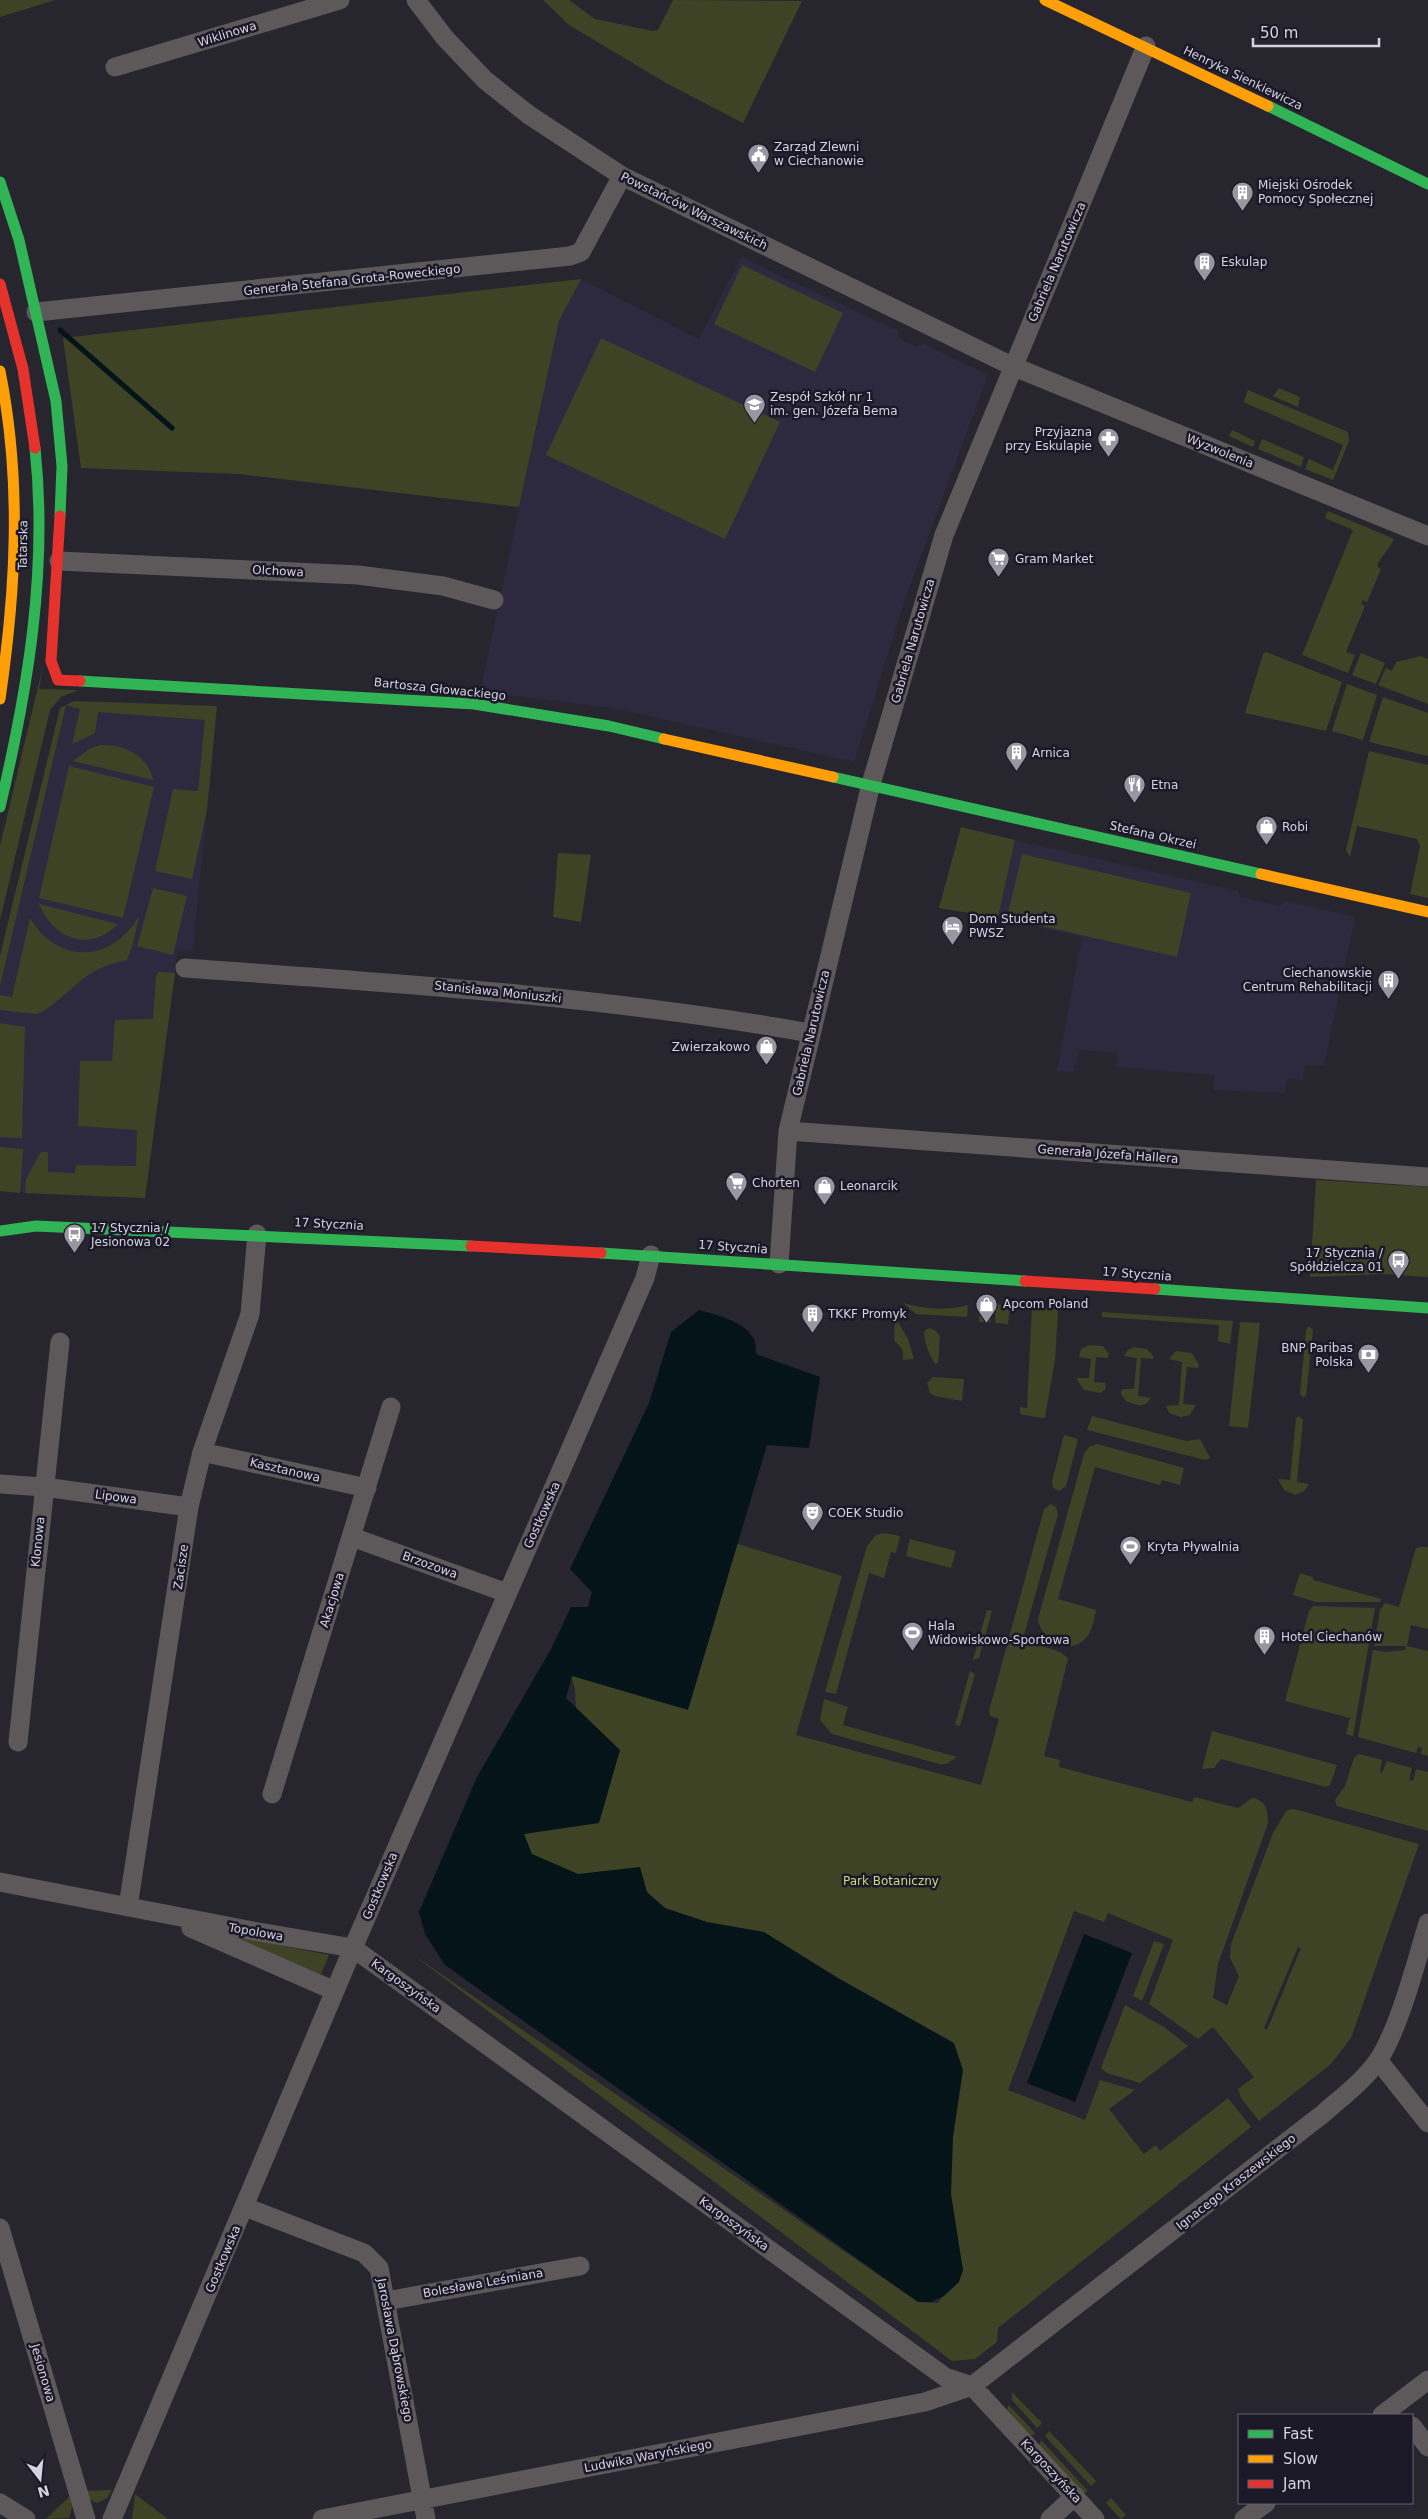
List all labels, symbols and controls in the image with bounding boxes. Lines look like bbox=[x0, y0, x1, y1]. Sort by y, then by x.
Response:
scale bar bbox=[1253, 15, 1379, 47]
street label: Wiklinowa bbox=[196, 18, 258, 50]
text: 50 m bbox=[1260, 24, 1298, 42]
street label: Henryka Sienkiewicza bbox=[1181, 43, 1305, 113]
place label: Zarząd Zlewni w Ciechanowie bbox=[774, 140, 864, 168]
public building icon: Zarząd Zlewni w Ciechanowie bbox=[746, 142, 770, 173]
street label: Powstańców Warszawskich bbox=[618, 169, 770, 253]
place label: Miejski Ośrodek Pomocy Społecznej bbox=[1258, 178, 1373, 206]
building icon: Miejski Ośrodek Pomocy Społecznej bbox=[1230, 180, 1254, 211]
street label: Gabriela Narutowicza bbox=[1025, 200, 1089, 324]
building icon: Eskulap bbox=[1193, 250, 1217, 281]
place label: Eskulap bbox=[1221, 255, 1267, 269]
street label: Generała Stefana Grota-Roweckiego bbox=[243, 262, 461, 298]
place label: Zespół Szkół nr 1 im. gen. Józefa Bema bbox=[770, 390, 898, 418]
school or university icon: Zespół Szkół nr 1 im. gen. Józefa Bema bbox=[742, 392, 766, 423]
place label: Przyjazna przy Eskulapie bbox=[1005, 425, 1092, 453]
pharmacy icon: Przyjazna przy Eskulapie bbox=[1096, 427, 1120, 458]
street label: Wyzwolenia bbox=[1184, 431, 1256, 471]
street label: Tatarska bbox=[16, 520, 30, 571]
supermarket icon: Gram Market bbox=[987, 547, 1011, 578]
place label: Gram Market bbox=[1015, 552, 1094, 566]
street label: Olchowa bbox=[252, 563, 304, 579]
street label: Gabriela Narutowicza bbox=[889, 577, 937, 705]
street label: Bartosza Głowackiego bbox=[373, 675, 507, 703]
building icon: Arnica bbox=[1004, 741, 1028, 772]
place label: Arnica bbox=[1032, 746, 1070, 760]
restaurant icon: Etna bbox=[1123, 773, 1147, 804]
place label: Etna bbox=[1151, 778, 1178, 792]
shop icon: Robi bbox=[1254, 815, 1278, 846]
street label: Stefana Okrzei bbox=[1108, 818, 1198, 852]
place label: Robi bbox=[1282, 820, 1308, 834]
place label: Dom Studenta PWSZ bbox=[969, 912, 1056, 940]
hotel icon: Dom Studenta PWSZ bbox=[941, 914, 965, 945]
place label: Ciechanowskie Centrum Rehabilitacji bbox=[1243, 966, 1372, 994]
building icon: Ciechanowskie Centrum Rehabilitacji bbox=[1376, 968, 1400, 999]
street label: Gabriela Narutowicza bbox=[790, 969, 832, 1097]
street label: Stanisława Moniuszki bbox=[434, 978, 562, 1006]
shop icon: Zwierzakowo bbox=[754, 1035, 778, 1066]
place label: Zwierzakowo bbox=[672, 1040, 750, 1054]
street label: Generała Józefa Hallera bbox=[1037, 1142, 1179, 1166]
supermarket icon: Chorten bbox=[724, 1171, 748, 1202]
shop icon: Leonarcik bbox=[812, 1174, 836, 1205]
place label: Chorten bbox=[752, 1176, 800, 1190]
place label: Leonarcik bbox=[840, 1179, 898, 1193]
street label: 17 Stycznia bbox=[294, 1215, 364, 1233]
place label: 17 Stycznia / Jesionowa 02 bbox=[90, 1221, 170, 1249]
bus stop icon: 17 Stycznia / Jesionowa 02 bbox=[63, 1223, 87, 1254]
street label: 17 Stycznia bbox=[698, 1238, 768, 1256]
place label: 17 Stycznia / Spółdzielcza 01 bbox=[1290, 1246, 1384, 1274]
bus stop icon: 17 Stycznia / Spółdzielcza 01 bbox=[1387, 1248, 1411, 1279]
street label: 17 Stycznia bbox=[1102, 1265, 1172, 1283]
shop icon: Apcom Poland bbox=[975, 1292, 999, 1323]
place label: Apcom Poland bbox=[1003, 1297, 1088, 1311]
building icon: TKKF Promyk bbox=[800, 1302, 824, 1333]
place label: TKKF Promyk bbox=[827, 1307, 907, 1321]
place label: BNP Paribas Polska bbox=[1281, 1341, 1353, 1369]
bank icon: BNP Paribas Polska bbox=[1357, 1343, 1381, 1374]
street label: Kasztanowa bbox=[248, 1455, 322, 1485]
street label: Gostkowska bbox=[521, 1479, 563, 1551]
street label: Lipowa bbox=[94, 1487, 138, 1507]
theatre icon: COEK Studio bbox=[800, 1501, 824, 1532]
place label: COEK Studio bbox=[828, 1506, 903, 1520]
street label: Klonowa bbox=[28, 1516, 48, 1568]
sports icon: Kryta Pływalnia bbox=[1119, 1535, 1143, 1566]
place label: Kryta Pływalnia bbox=[1147, 1540, 1239, 1554]
street label: Zacisze bbox=[171, 1544, 191, 1590]
street label: Brzozowa bbox=[401, 1549, 459, 1581]
street label: Akacjowa bbox=[317, 1571, 347, 1629]
place label: Hala Widowiskowo-Sportowa bbox=[928, 1619, 1070, 1647]
sports icon: Hala Widowiskowo-Sportowa bbox=[900, 1621, 924, 1652]
building icon: Hotel Ciechanów bbox=[1253, 1625, 1277, 1656]
place label: Hotel Ciechanów bbox=[1281, 1630, 1382, 1644]
street label: Gostkowska bbox=[360, 1850, 400, 1922]
park label: Park Botaniczny bbox=[843, 1874, 939, 1888]
street label: Topolowa bbox=[227, 1920, 285, 1944]
street label: Kargoszyńska bbox=[369, 1956, 443, 2016]
street label: Ignacego Kraszewskiego bbox=[1174, 2131, 1298, 2233]
street label: Kargoszyńska bbox=[697, 2194, 771, 2254]
street label: Gostkowska bbox=[203, 2223, 243, 2295]
street label: Bolesława Leśmiana bbox=[422, 2266, 544, 2300]
street label: Jarosława Dąbrowskiego bbox=[374, 2276, 416, 2423]
street label: Jesionowa bbox=[28, 2341, 58, 2404]
legend bbox=[1238, 2414, 1413, 2504]
text: Fast bbox=[1283, 2425, 1313, 2443]
street label: Kargoszyńska bbox=[1018, 2436, 1084, 2506]
street label: Ludwika Waryńskiego bbox=[583, 2437, 713, 2475]
text: Slow bbox=[1283, 2450, 1318, 2468]
north arrow bbox=[15, 2454, 65, 2504]
text: Jam bbox=[1282, 2475, 1311, 2493]
text: N bbox=[36, 2482, 51, 2501]

